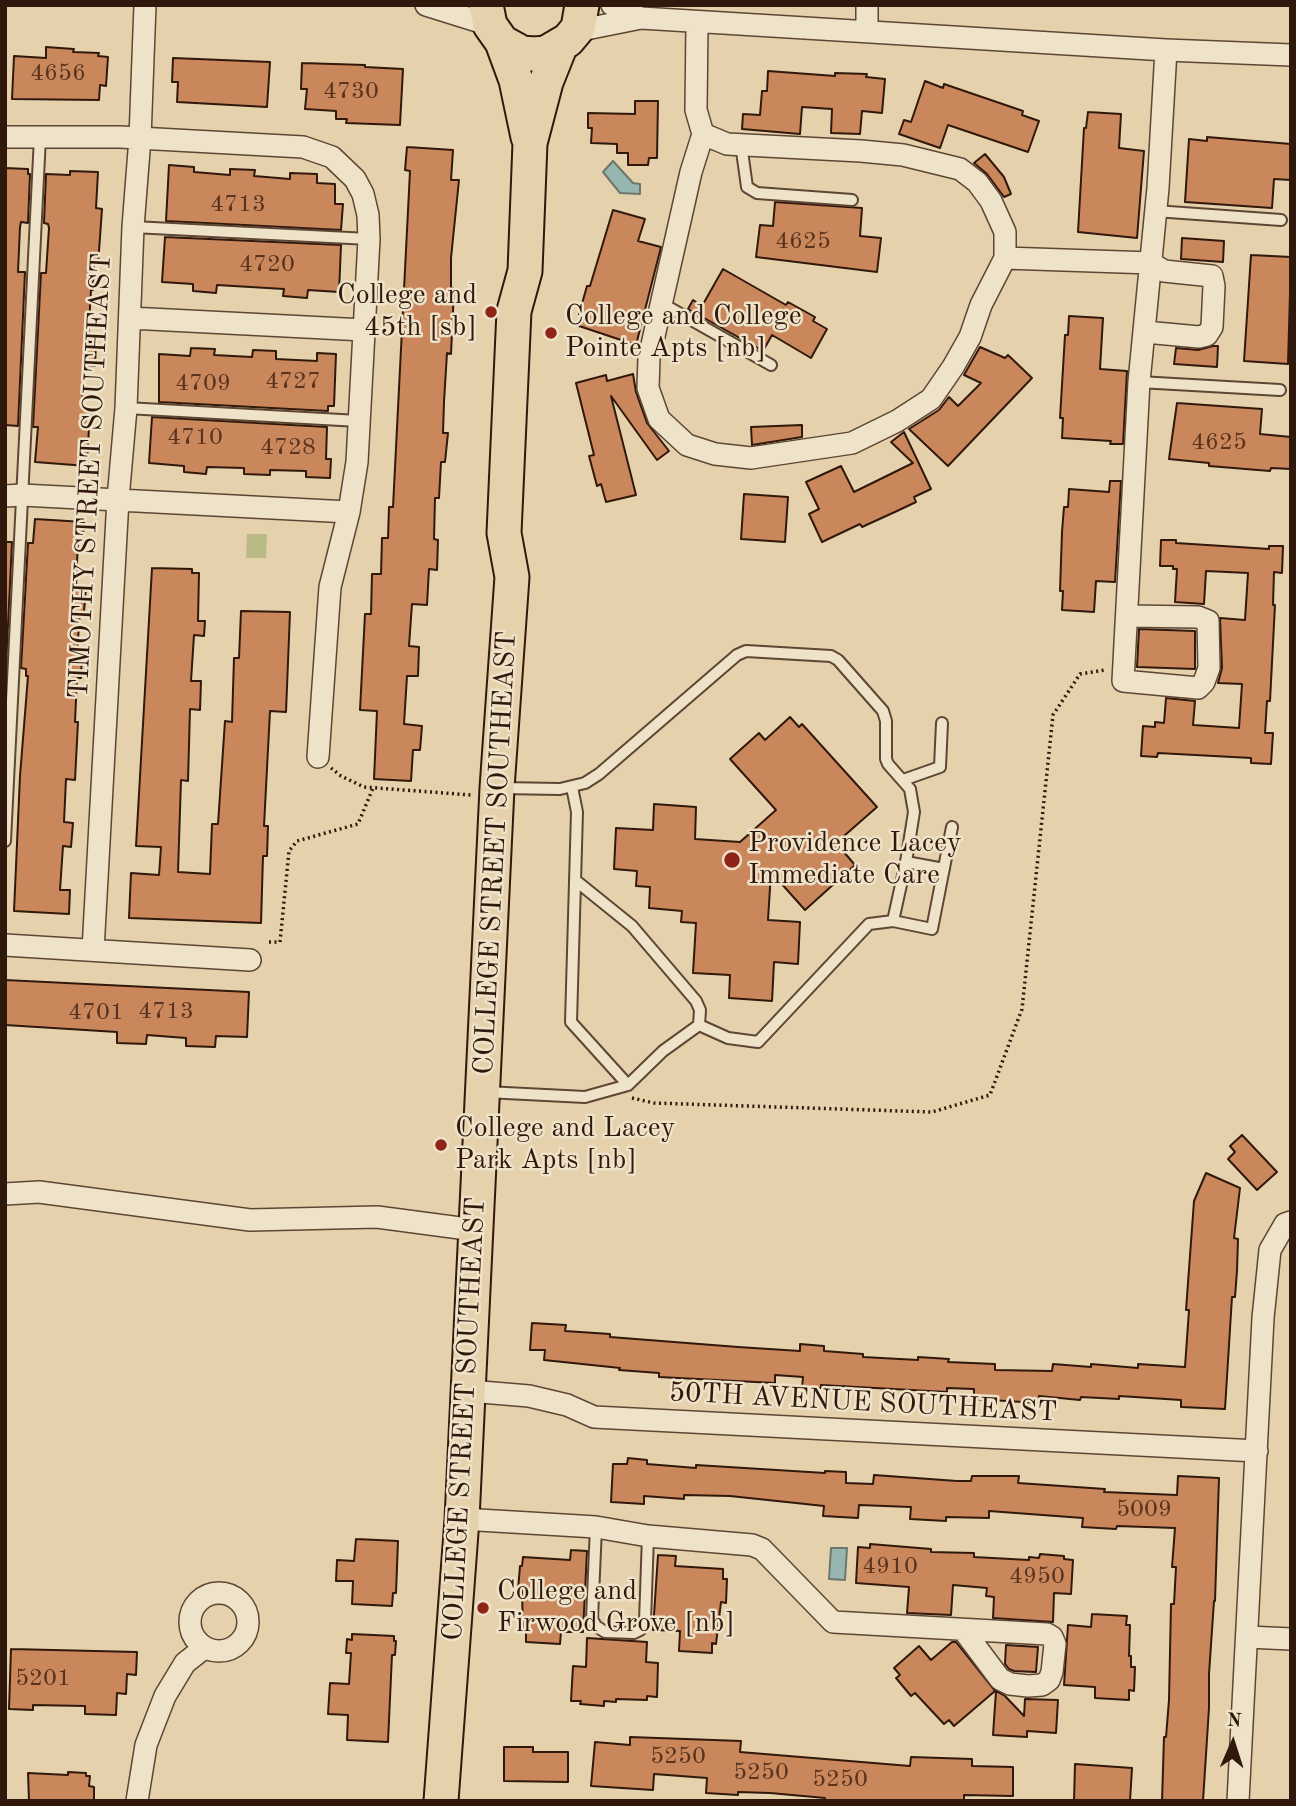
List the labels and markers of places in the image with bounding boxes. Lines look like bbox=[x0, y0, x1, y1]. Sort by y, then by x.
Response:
place label: College and 45th [sb] bbox=[337, 279, 477, 345]
place label: College and College Pointe Apts [nb] bbox=[565, 300, 802, 366]
marker: College and 45th [sb] bbox=[483, 304, 499, 320]
marker: College and College Pointe Apts [nb] bbox=[543, 325, 559, 341]
place label: Providence Lacey Immediate Care bbox=[748, 827, 962, 893]
marker: Providence Lacey Immediate Care bbox=[722, 850, 742, 870]
place label: College and Lacey Park Apts [nb] bbox=[455, 1112, 675, 1178]
marker: College and Lacey Park Apts [nb] bbox=[433, 1137, 449, 1153]
place label: College and Firwood Grove [nb] bbox=[497, 1575, 735, 1641]
marker: College and Firwood Grove [nb] bbox=[475, 1600, 491, 1616]

